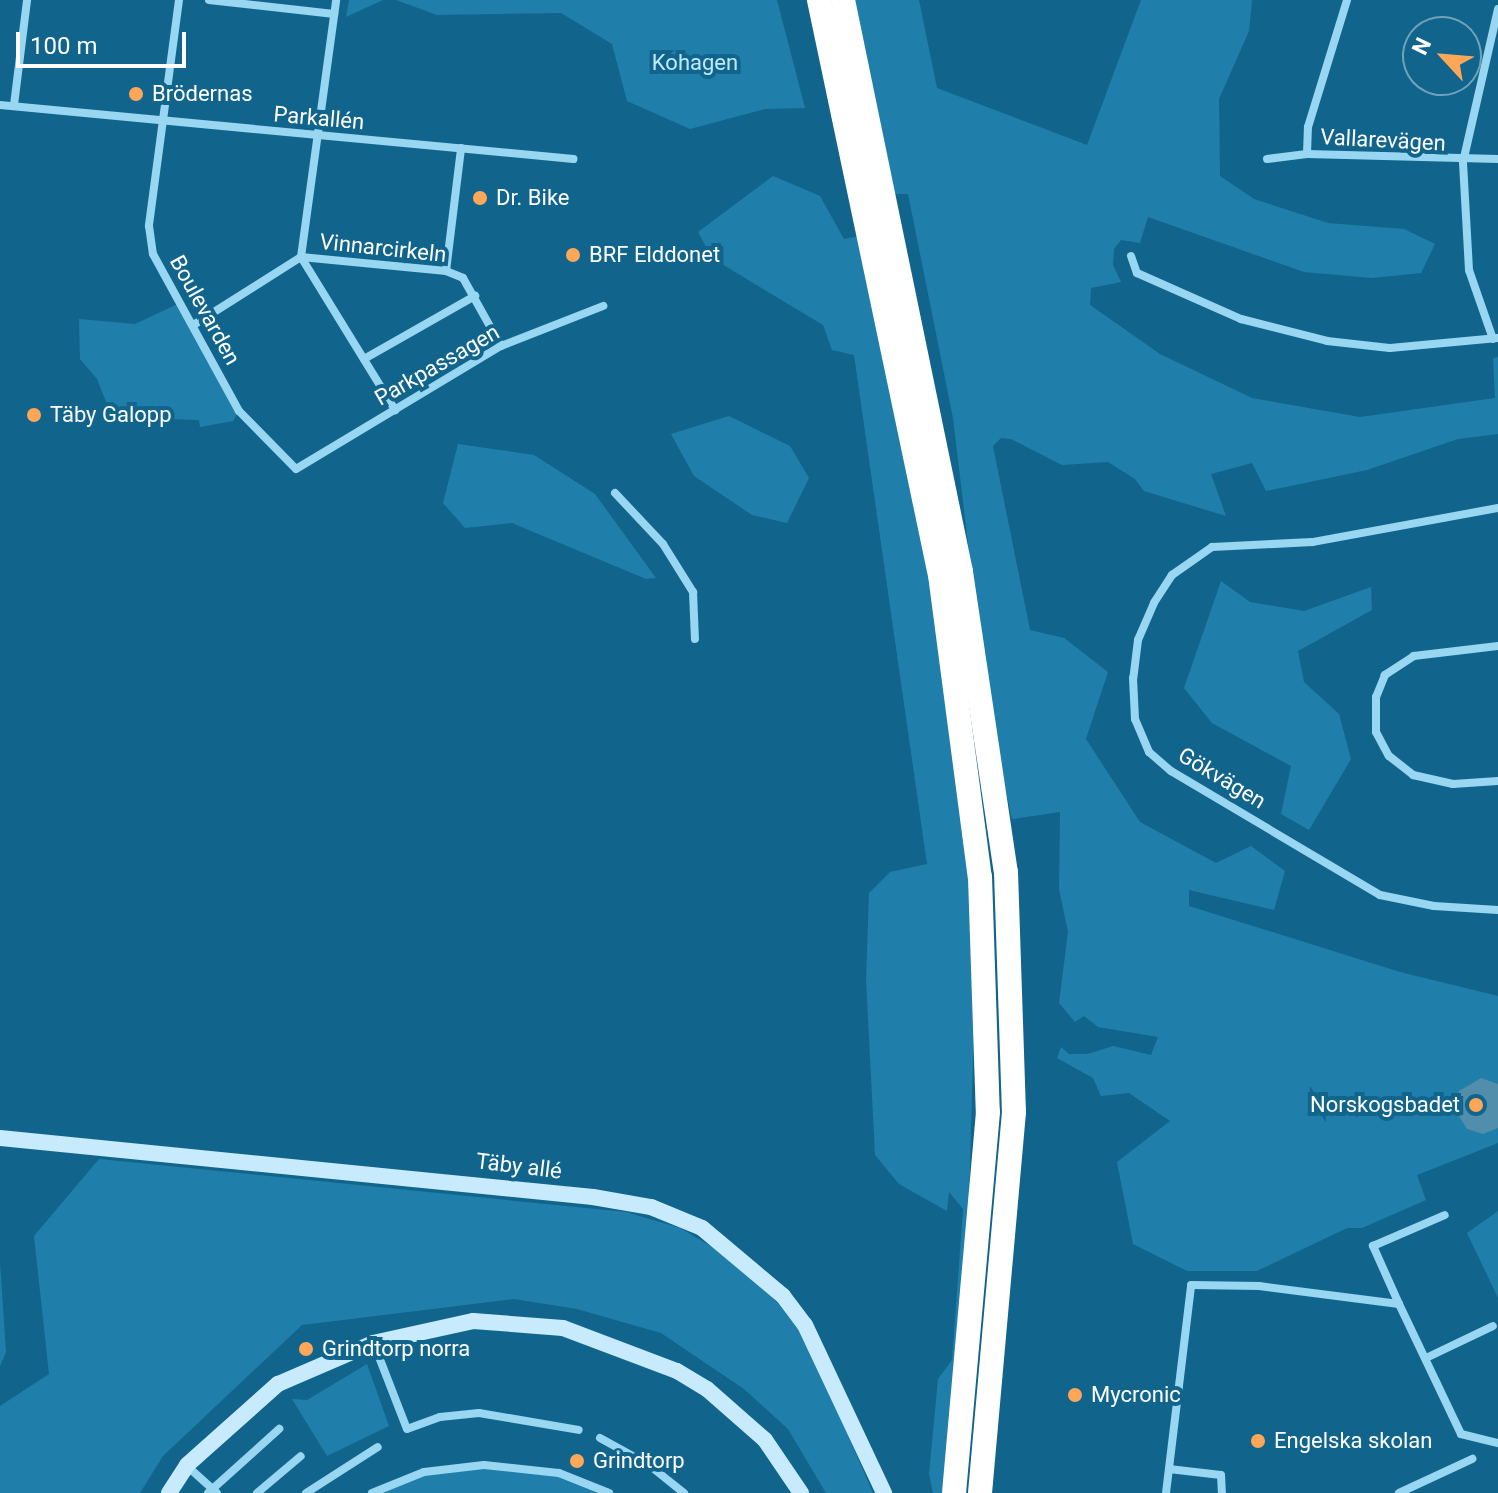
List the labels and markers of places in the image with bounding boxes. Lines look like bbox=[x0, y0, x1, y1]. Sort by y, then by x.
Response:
place label: Brödernas bbox=[152, 81, 252, 107]
marker: Brödernas bbox=[127, 85, 145, 103]
place label: Dr. Bike bbox=[496, 185, 569, 211]
marker: Dr. Bike bbox=[471, 189, 489, 207]
place label: BRF Elddonet bbox=[589, 242, 720, 268]
marker: BRF Elddonet bbox=[564, 246, 582, 264]
place label: Täby Galopp bbox=[50, 402, 172, 428]
marker: Täby Galopp bbox=[25, 406, 43, 424]
place label: Norskogsbadet bbox=[1310, 1092, 1460, 1118]
marker: Norskogsbadet bbox=[1467, 1096, 1485, 1114]
place label: Grindtorp norra bbox=[322, 1336, 470, 1362]
marker: Grindtorp norra bbox=[297, 1340, 315, 1358]
place label: Mycronic bbox=[1091, 1382, 1181, 1408]
marker: Mycronic bbox=[1066, 1386, 1084, 1404]
place label: Engelska skolan bbox=[1274, 1428, 1432, 1454]
marker: Engelska skolan bbox=[1249, 1432, 1267, 1450]
place label: Grindtorp bbox=[593, 1448, 685, 1474]
marker: Grindtorp bbox=[568, 1452, 586, 1470]

